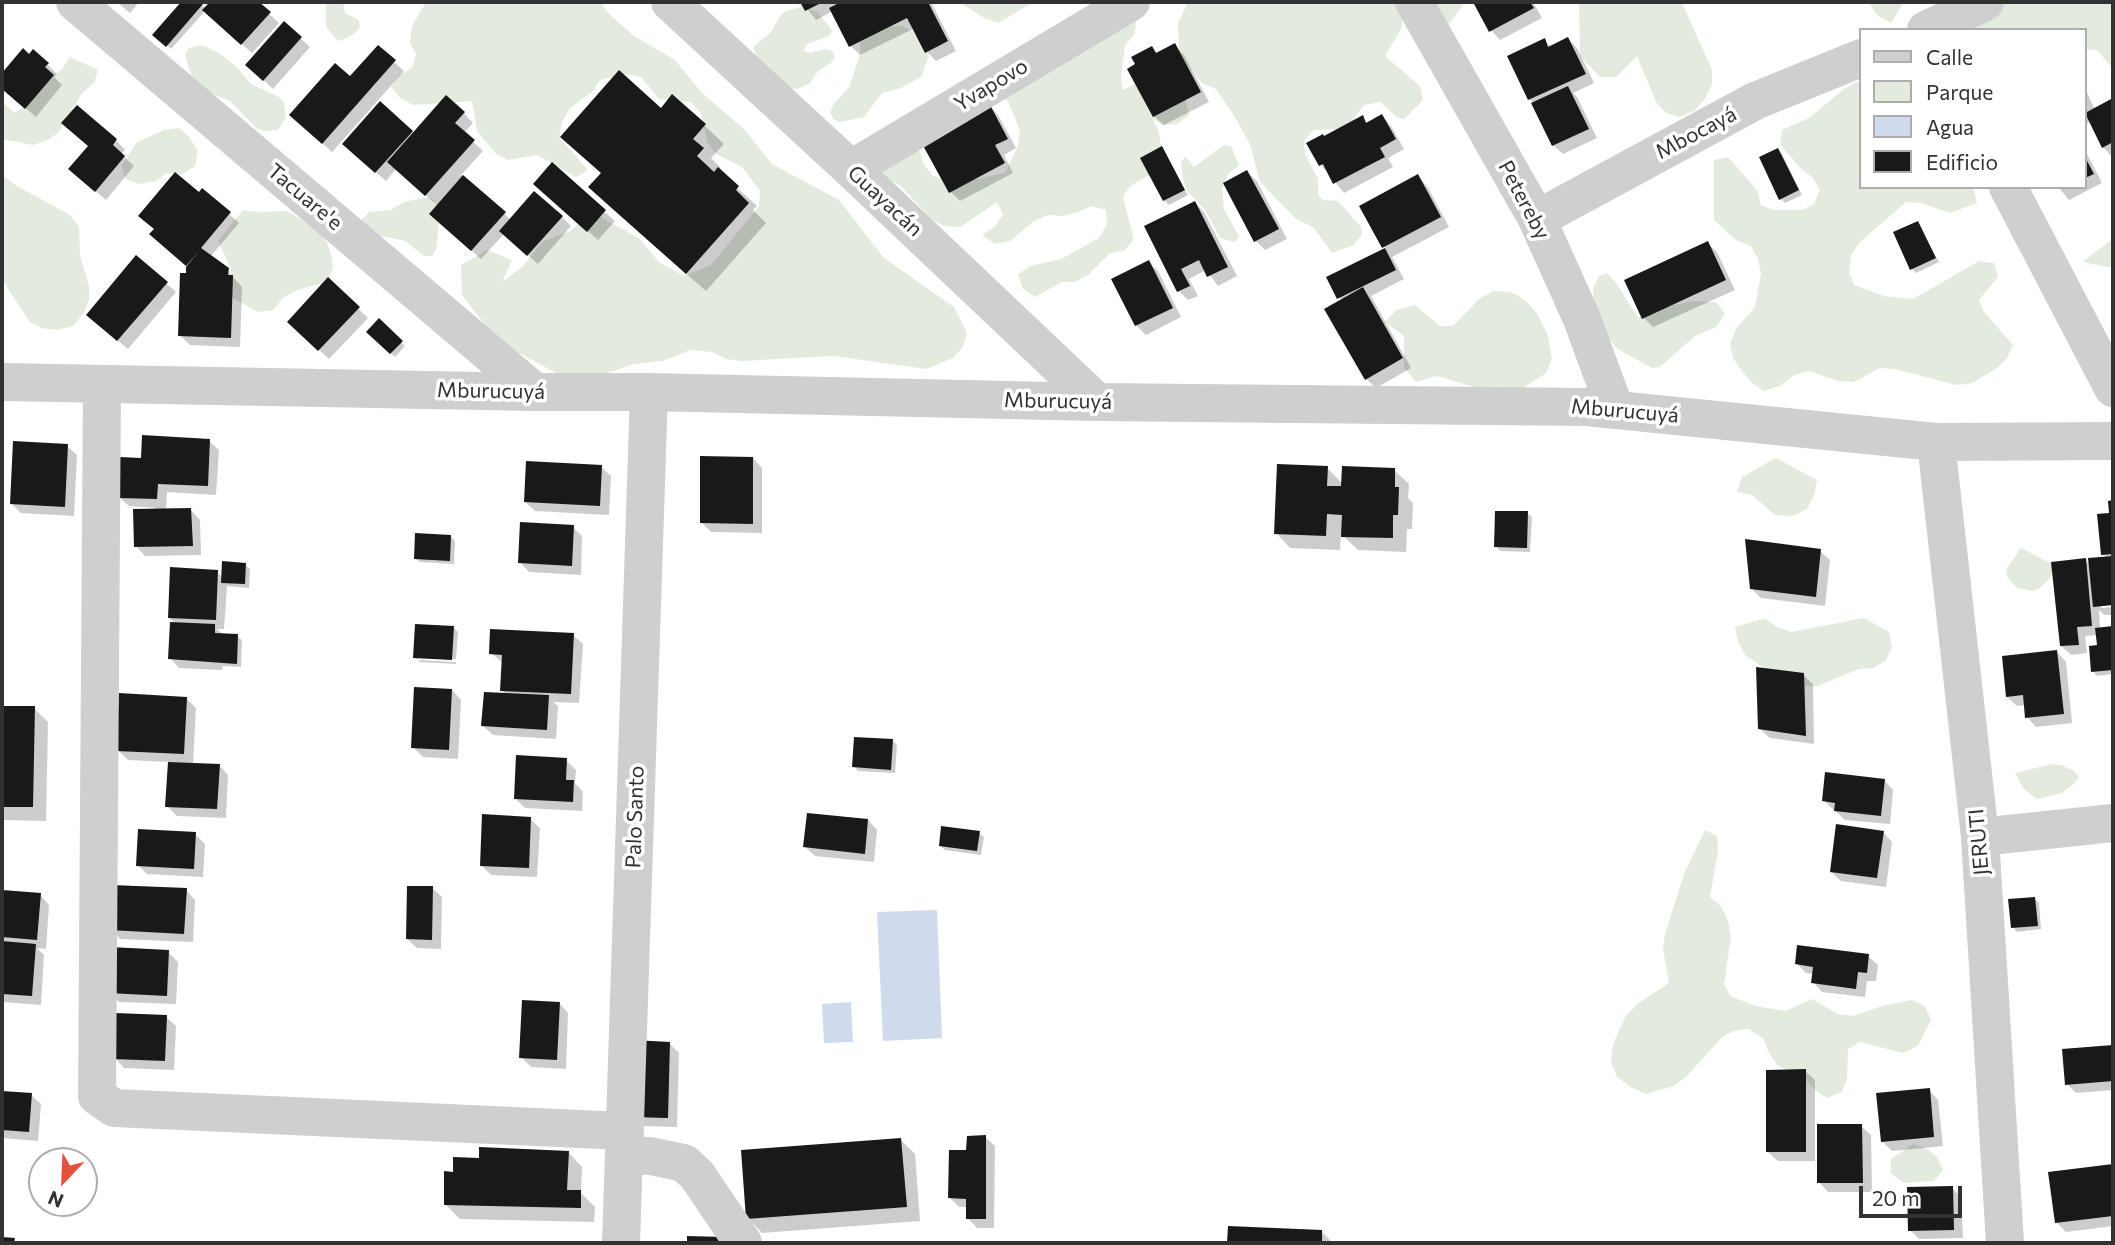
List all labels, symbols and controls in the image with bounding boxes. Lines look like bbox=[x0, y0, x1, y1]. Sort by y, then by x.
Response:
legend bbox=[1860, 28, 2087, 189]
text: Calle bbox=[1926, 44, 1973, 69]
street label: Yvapovo bbox=[950, 53, 1032, 117]
text: Parque bbox=[1926, 79, 1993, 104]
street label: Mbocayá bbox=[1651, 101, 1741, 165]
text: Agua bbox=[1926, 114, 1974, 139]
text: Edificio bbox=[1926, 149, 1998, 174]
street label: Petereby bbox=[1493, 156, 1555, 244]
street label: Tacuare'e bbox=[262, 158, 348, 236]
street label: Guayacán bbox=[842, 160, 928, 242]
street label: Mburucuyá bbox=[437, 377, 545, 405]
street label: Mburucuyá bbox=[1004, 387, 1112, 415]
street label: Mburucuyá bbox=[1570, 394, 1680, 428]
street label: Palo Santo bbox=[621, 765, 649, 869]
street label: JERUTI bbox=[1964, 808, 1994, 876]
north arrow bbox=[28, 1147, 98, 1217]
scale bar bbox=[1863, 1172, 1966, 1216]
text: 20 m bbox=[1872, 1185, 1920, 1210]
text: N bbox=[44, 1187, 66, 1213]

